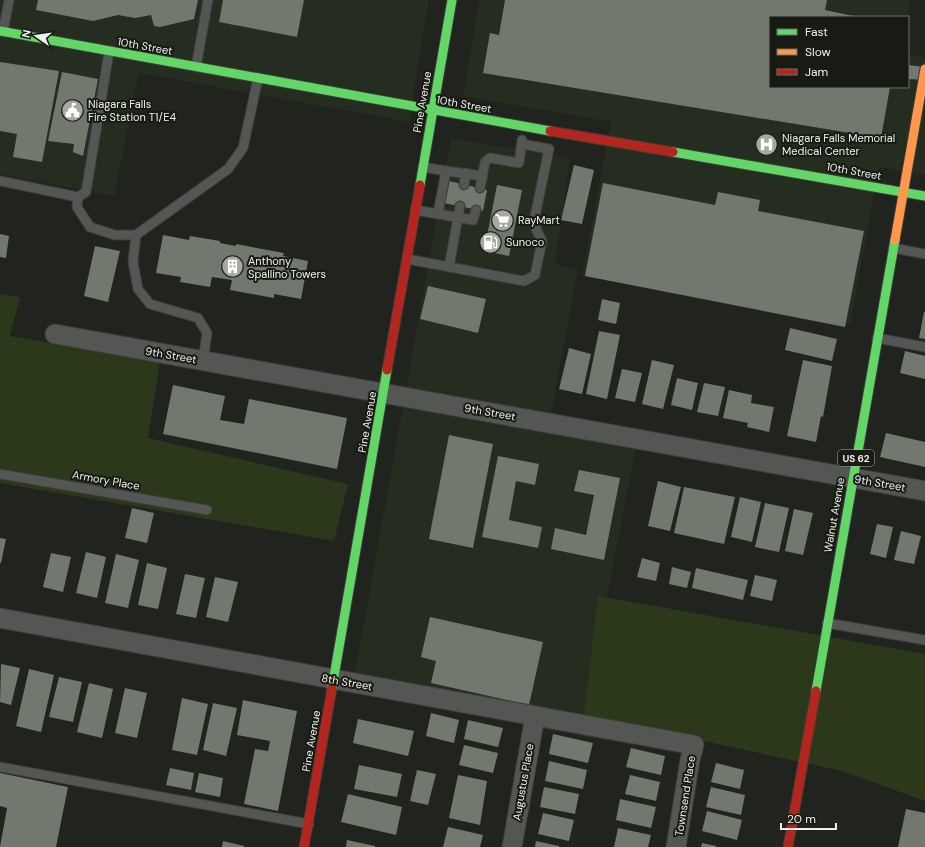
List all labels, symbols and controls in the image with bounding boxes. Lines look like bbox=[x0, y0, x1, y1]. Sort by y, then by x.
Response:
north arrow bbox=[16, 16, 56, 56]
legend bbox=[769, 16, 909, 88]
text: Fast bbox=[805, 24, 828, 40]
text: N bbox=[19, 28, 34, 39]
street label: 10th Street bbox=[116, 34, 174, 58]
text: Slow bbox=[805, 44, 831, 60]
text: Jam bbox=[805, 64, 828, 80]
street label: Pine Avenue bbox=[410, 70, 434, 134]
street label: 10th Street bbox=[435, 92, 493, 116]
public building icon: Niagara Falls Fire Station T1/E4 bbox=[60, 97, 86, 123]
place label: Niagara Falls Fire Station T1/E4 bbox=[88, 97, 177, 124]
hospital icon: Niagara Falls Memorial Medical Center bbox=[753, 131, 779, 157]
place label: Niagara Falls Memorial Medical Center bbox=[782, 131, 895, 158]
street label: 10th Street bbox=[825, 159, 883, 183]
supermarket icon: RayMart bbox=[490, 207, 516, 233]
place label: RayMart bbox=[518, 213, 560, 227]
fuel station icon: Sunoco bbox=[478, 229, 504, 255]
place label: Sunoco bbox=[506, 235, 544, 249]
building icon: Anthony Spallino Towers bbox=[219, 254, 245, 280]
place label: Anthony Spallino Towers bbox=[248, 254, 326, 281]
street label: 9th Street bbox=[144, 344, 198, 366]
street label: Pine Avenue bbox=[355, 390, 379, 454]
street label: 9th Street bbox=[463, 401, 517, 423]
road number: US 62 bbox=[838, 450, 874, 466]
street label: Armory Place bbox=[71, 467, 141, 493]
street label: 9th Street bbox=[853, 472, 907, 494]
street label: Walnut Avenue bbox=[821, 476, 847, 554]
street label: 8th Street bbox=[320, 671, 374, 693]
street label: Pine Avenue bbox=[299, 709, 323, 773]
street label: Augustus Place bbox=[509, 743, 537, 821]
street label: Townsend Place bbox=[672, 755, 698, 837]
scale bar bbox=[781, 805, 836, 831]
text: 20 m bbox=[787, 811, 816, 827]

